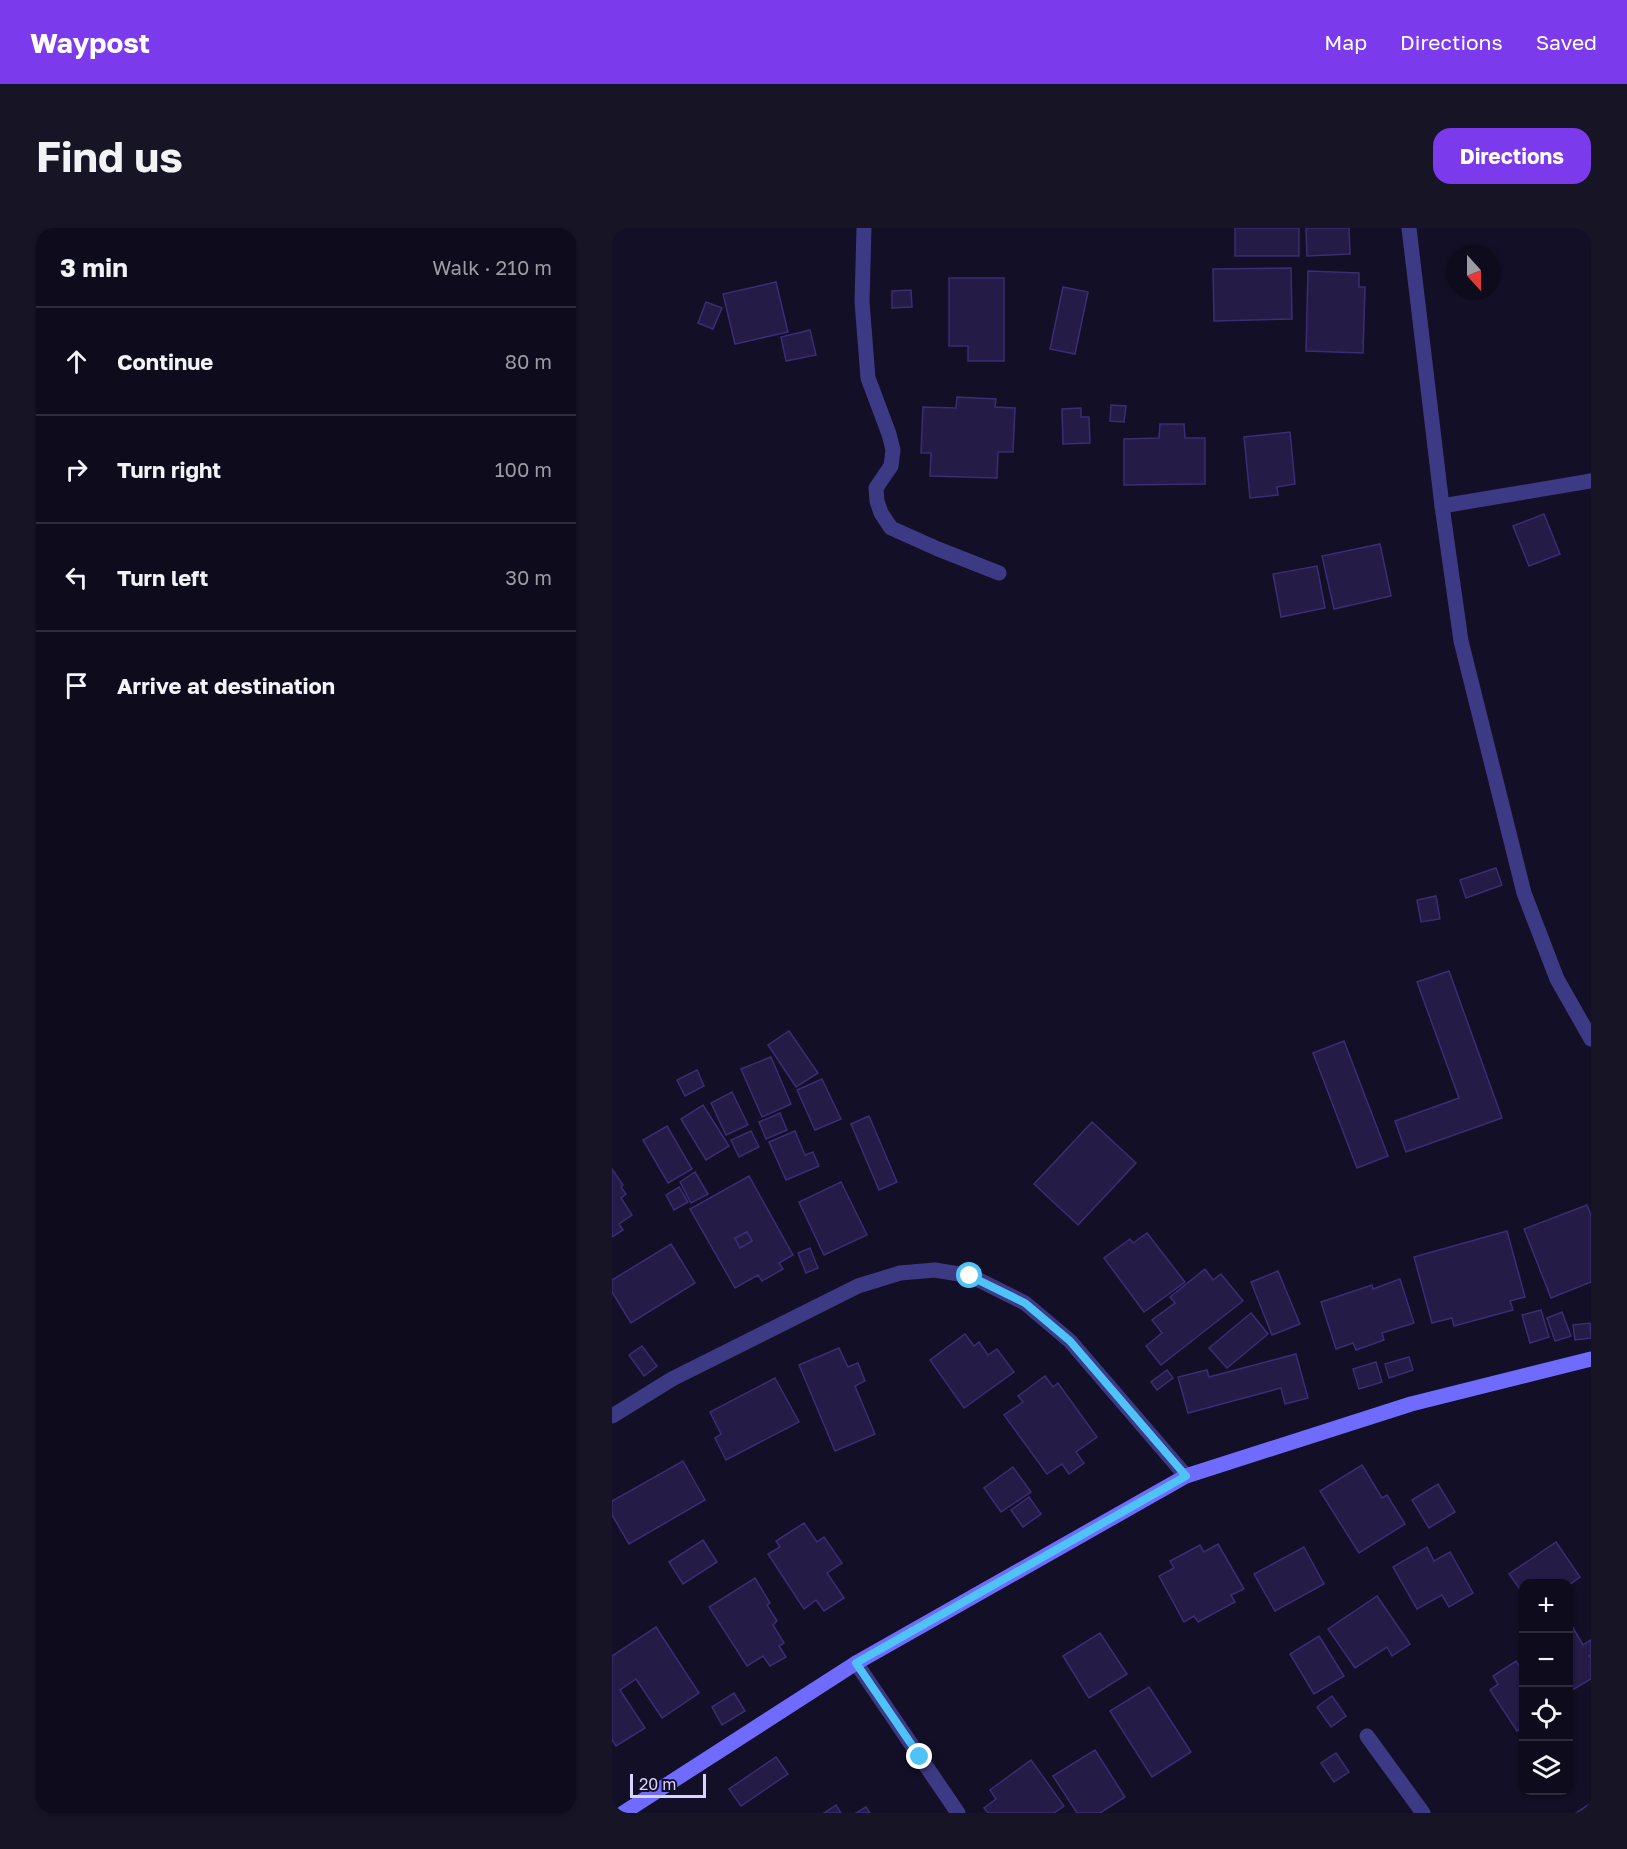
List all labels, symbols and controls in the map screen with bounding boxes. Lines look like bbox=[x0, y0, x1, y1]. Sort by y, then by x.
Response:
text: Waypost bbox=[30, 26, 150, 59]
text: Map bbox=[1324, 29, 1367, 55]
text: Directions bbox=[1400, 29, 1503, 55]
text: Saved bbox=[1536, 29, 1597, 55]
button: Directions bbox=[1433, 128, 1591, 184]
text: Find us bbox=[36, 131, 183, 181]
north arrow bbox=[1447, 246, 1501, 300]
text: 3 min bbox=[60, 252, 128, 283]
text: Walk · 210 m bbox=[432, 255, 552, 279]
icon: ahead bbox=[60, 345, 93, 378]
text: Continue bbox=[117, 348, 213, 375]
text: 80 m bbox=[505, 349, 552, 373]
icon: right bbox=[60, 453, 93, 486]
text: Turn right bbox=[117, 456, 221, 483]
text: 100 m bbox=[495, 457, 552, 481]
icon: left bbox=[60, 561, 93, 594]
text: Turn left bbox=[117, 564, 208, 591]
text: 30 m bbox=[505, 565, 552, 589]
icon: arrive bbox=[60, 669, 93, 702]
text: Arrive at destination bbox=[117, 672, 335, 699]
route start bbox=[956, 1262, 982, 1288]
map controls bbox=[1519, 1579, 1573, 1795]
button: + bbox=[1519, 1579, 1573, 1633]
button: − bbox=[1519, 1633, 1573, 1687]
button: locate bbox=[1519, 1687, 1573, 1741]
button: layers bbox=[1519, 1741, 1573, 1795]
route end bbox=[906, 1743, 932, 1769]
scale bar bbox=[630, 1771, 706, 1798]
text: 20 m bbox=[639, 1774, 676, 1794]

